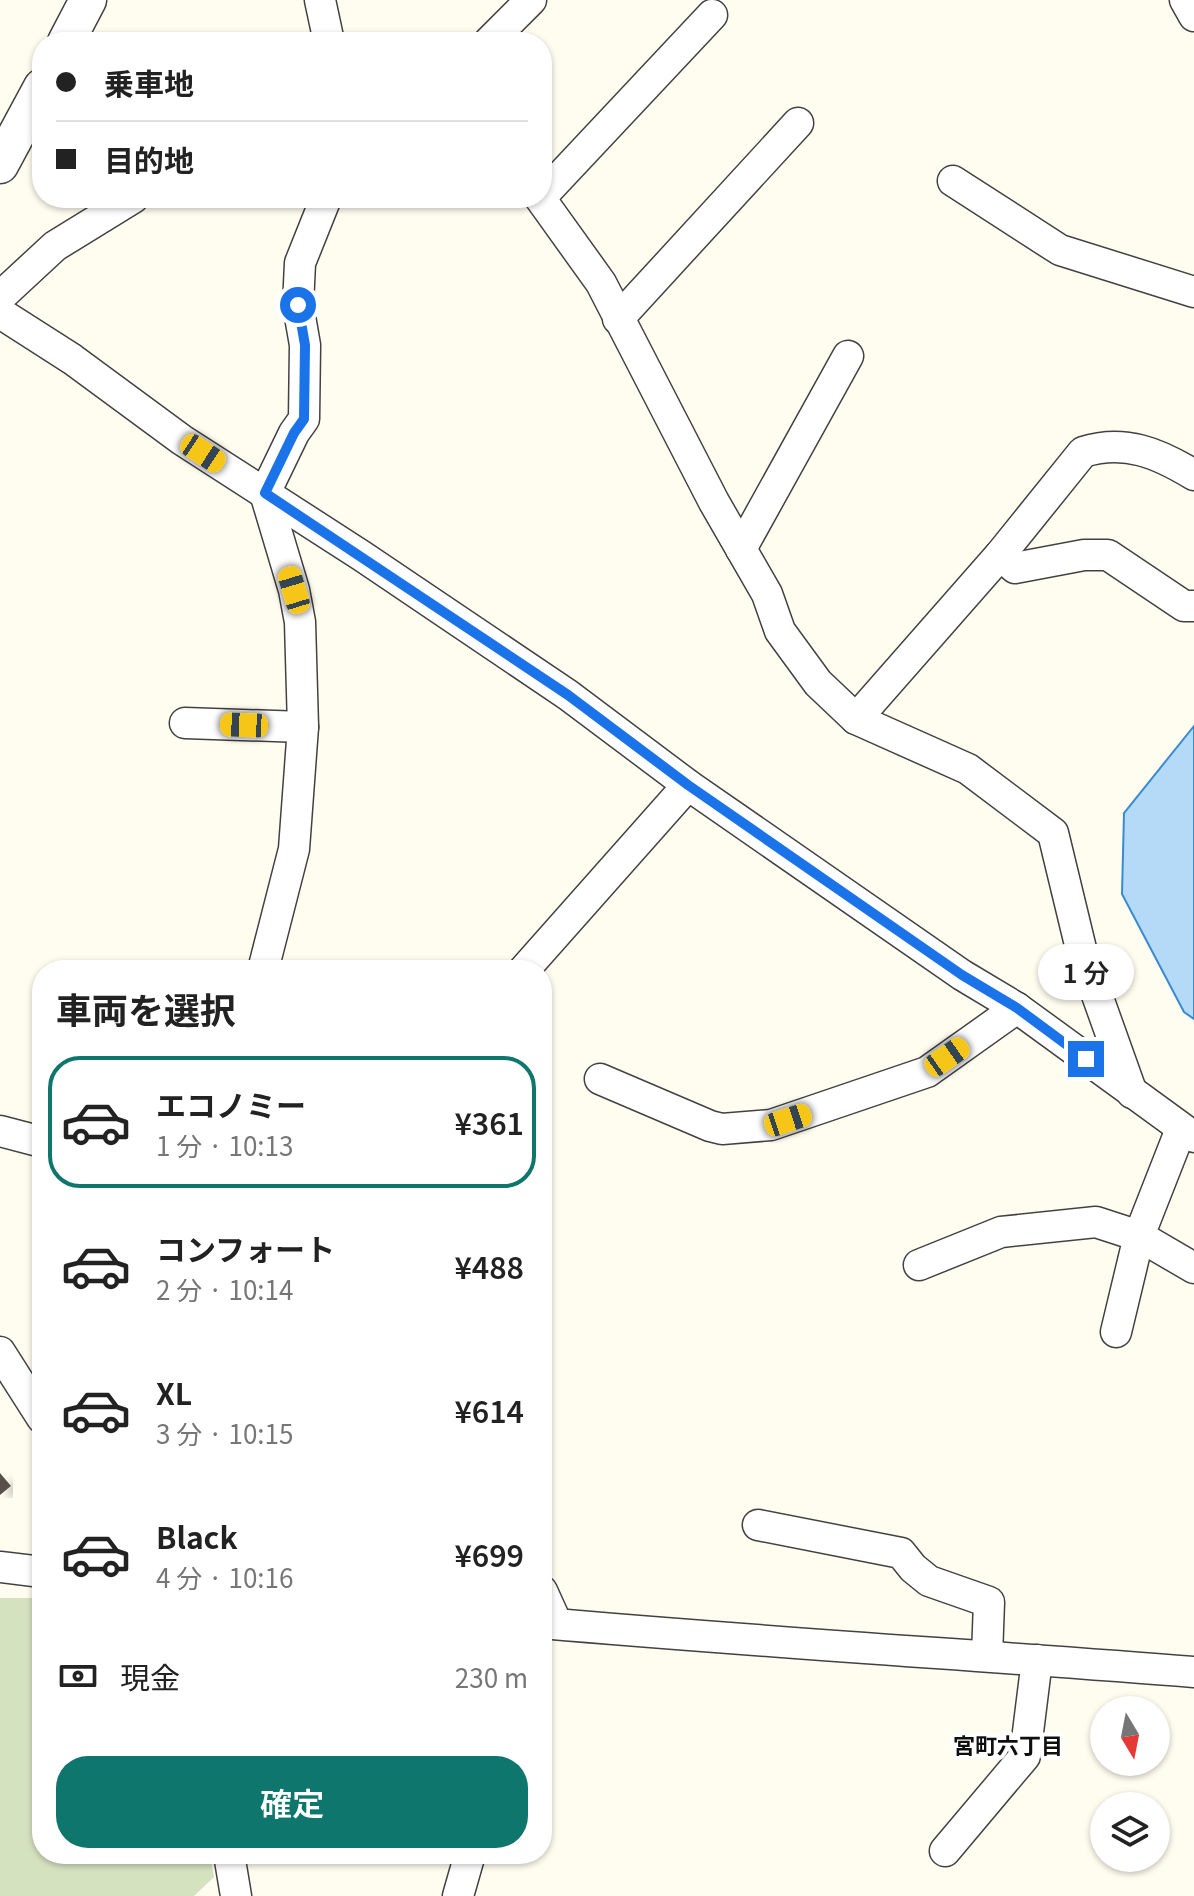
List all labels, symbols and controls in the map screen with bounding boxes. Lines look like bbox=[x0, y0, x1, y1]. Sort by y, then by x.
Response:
text: 乗車地 bbox=[104, 60, 194, 104]
text: 目的地 bbox=[104, 137, 194, 181]
route start bbox=[280, 287, 316, 323]
car bbox=[176, 430, 230, 476]
car bbox=[276, 564, 312, 616]
car bbox=[220, 712, 268, 738]
callout: 1 分 bbox=[1038, 943, 1134, 999]
text: 1 分 bbox=[1063, 953, 1109, 990]
text: 車両を選択 bbox=[56, 982, 236, 1034]
car bbox=[920, 1033, 974, 1081]
route end bbox=[1068, 1041, 1104, 1077]
text: エコノミー bbox=[156, 1082, 306, 1126]
icon: car bbox=[60, 1086, 132, 1158]
text: ¥361 bbox=[454, 1100, 524, 1144]
car bbox=[761, 1101, 815, 1139]
text: 1 分 · 10:13 bbox=[156, 1126, 293, 1163]
text: コンフォート bbox=[156, 1226, 335, 1270]
icon: car bbox=[60, 1230, 132, 1302]
text: ¥488 bbox=[454, 1244, 524, 1288]
text: 2 分 · 10:14 bbox=[156, 1270, 293, 1307]
text: XL bbox=[156, 1370, 192, 1414]
icon: car bbox=[60, 1374, 132, 1446]
text: ¥614 bbox=[454, 1388, 524, 1432]
text: 3 分 · 10:15 bbox=[156, 1414, 293, 1451]
text: Black bbox=[156, 1514, 238, 1558]
icon: car bbox=[60, 1518, 132, 1590]
text: ¥699 bbox=[454, 1532, 524, 1576]
text: 4 分 · 10:16 bbox=[156, 1558, 293, 1595]
icon: cash bbox=[56, 1654, 100, 1698]
text: 現金 bbox=[120, 1654, 180, 1698]
text: 230 m bbox=[455, 1658, 528, 1695]
north arrow bbox=[1090, 1696, 1170, 1776]
map controls bbox=[1090, 1696, 1170, 1872]
district label: 宮町六丁目 bbox=[953, 1728, 1063, 1760]
button: 確定 bbox=[56, 1756, 528, 1848]
button: layers bbox=[1090, 1792, 1170, 1872]

